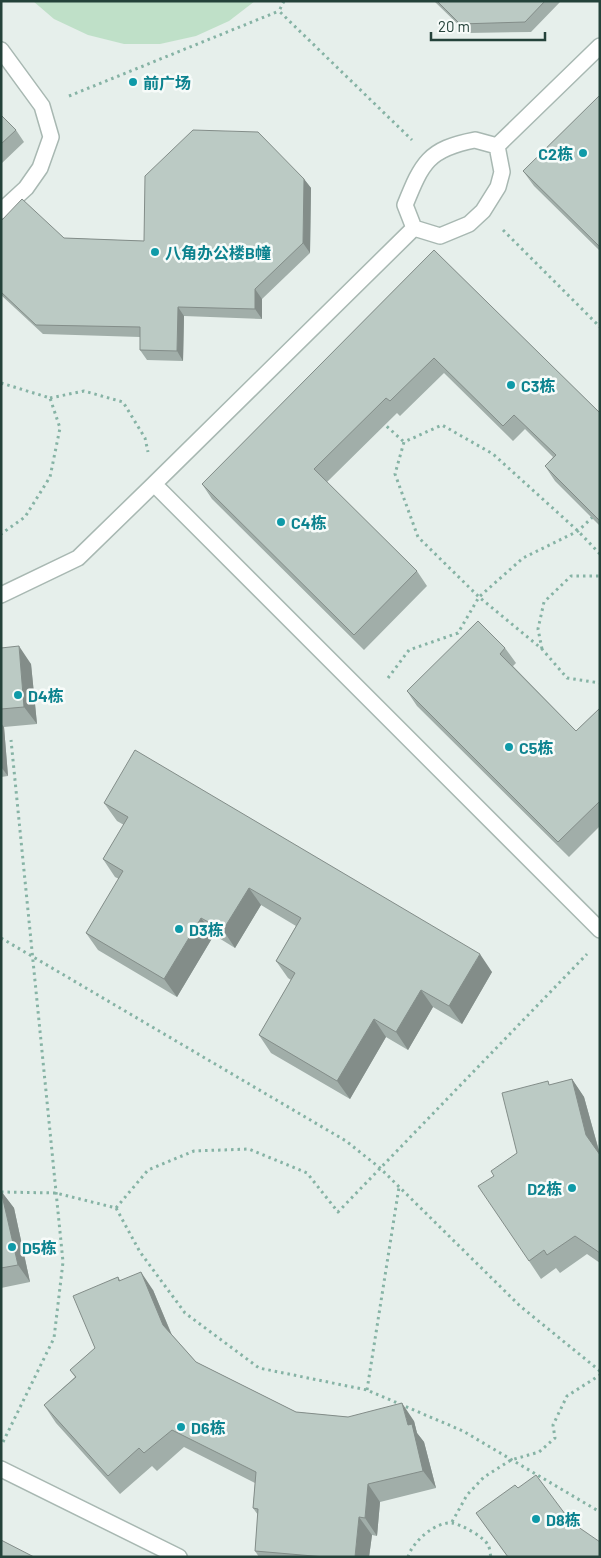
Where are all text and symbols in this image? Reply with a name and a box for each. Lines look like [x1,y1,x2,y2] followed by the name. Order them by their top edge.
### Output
[431,10,545,42] scale bar
[438,17,470,35] text: 20 m
[143,73,191,92] place label: 前广场
[127,76,139,88] marker: 前广场
[538,144,573,163] place label: C2栋
[577,147,589,159] marker: C2栋
[165,243,271,262] place label: 八角办公楼B幢
[149,246,161,258] marker: 八角办公楼B幢
[521,376,555,395] place label: C3栋
[505,379,517,391] marker: C3栋
[291,513,326,532] place label: C4栋
[275,516,287,528] marker: C4栋
[28,686,64,705] place label: D4栋
[12,689,24,701] marker: D4栋
[519,738,553,757] place label: C5栋
[503,741,515,753] marker: C5栋
[189,920,224,939] place label: D3栋
[173,923,185,935] marker: D3栋
[527,1179,562,1198] place label: D2栋
[566,1182,578,1194] marker: D2栋
[22,1238,57,1257] place label: D5栋
[6,1241,18,1253] marker: D5栋
[191,1418,225,1437] place label: D6栋
[175,1421,187,1433] marker: D6栋
[546,1510,581,1529] place label: D8栋
[530,1513,542,1525] marker: D8栋

